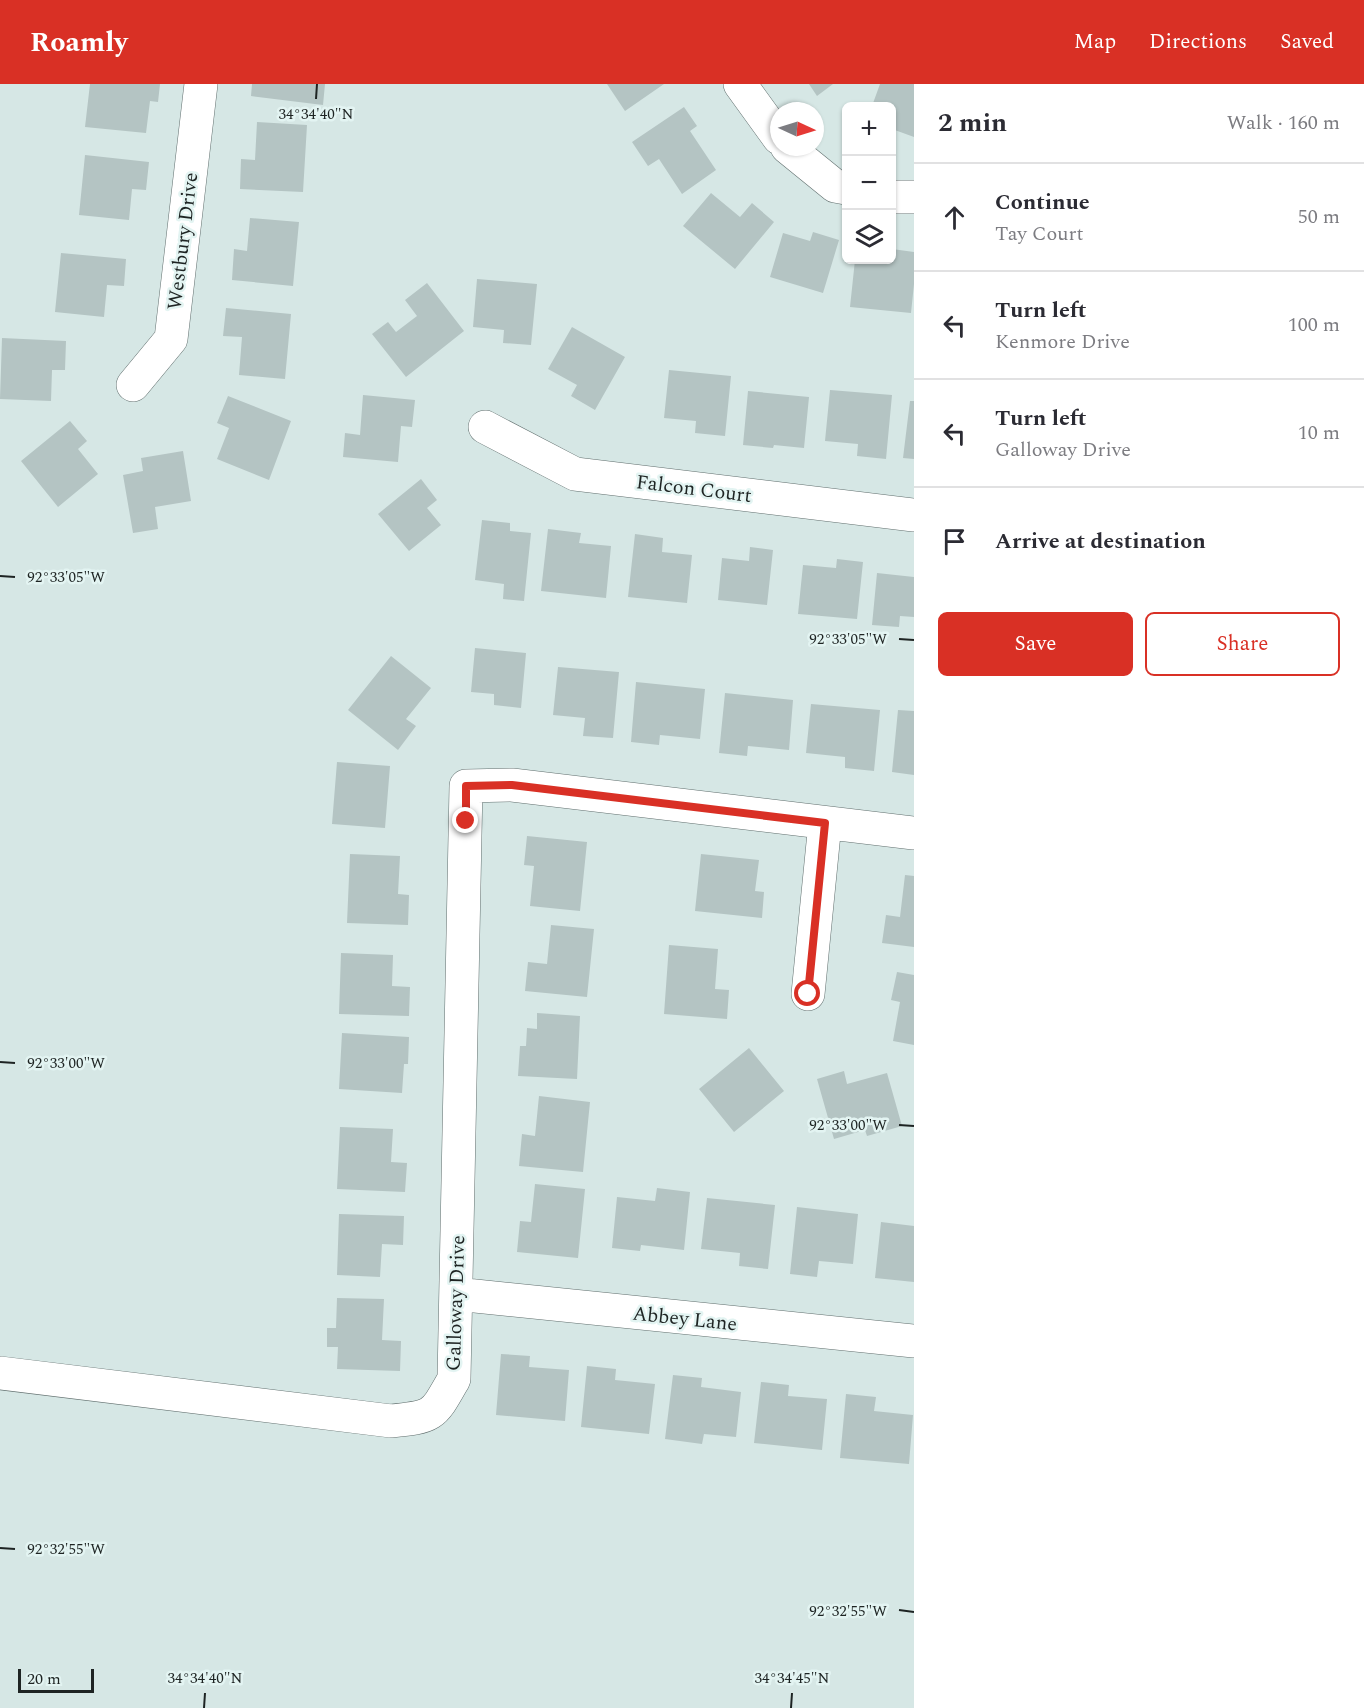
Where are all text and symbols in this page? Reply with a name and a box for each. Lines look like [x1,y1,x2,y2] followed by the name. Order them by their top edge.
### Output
[30,21,128,64] text: Roamly
[1074,26,1116,58] text: Map
[1149,26,1247,58] text: Directions
[1280,26,1334,58] text: Saved
[770,102,824,156] north arrow
[842,102,896,264] map controls
[842,102,896,156] button: +
[279,103,354,126] text: 34°34'40"N
[938,103,1007,143] text: 2 min
[1227,108,1340,138] text: Walk · 160 m
[842,156,896,210] button: −
[160,171,206,312] street label: Westbury Drive
[995,186,1090,219] text: Continue
[938,201,971,234] icon: ahead
[1298,202,1340,232] text: 50 m
[842,210,896,264] button: layers
[995,219,1084,249] text: Tay Court
[995,294,1087,327] text: Turn left
[938,309,971,342] icon: left
[1288,310,1340,340] text: 100 m
[995,327,1130,357] text: Kenmore Drive
[995,402,1087,435] text: Turn left
[938,417,971,450] icon: left
[1298,418,1340,448] text: 10 m
[995,435,1131,465] text: Galloway Drive
[634,467,753,511] street label: Falcon Court
[938,525,971,558] icon: arrive
[995,525,1206,558] text: Arrive at destination
[27,566,105,589] text: 92°33'05"W
[938,612,1133,676] button: Save
[1145,612,1340,676] button: Share
[809,628,887,651] text: 92°33'05"W
[452,807,478,833] route end
[794,980,820,1006] route start
[27,1052,105,1075] text: 92°33'00"W
[809,1114,887,1137] text: 92°33'00"W
[439,1235,473,1371] street label: Galloway Drive
[631,1299,739,1339] street label: Abbey Lane
[27,1538,105,1561] text: 92°32'55"W
[809,1600,887,1623] text: 92°32'55"W
[18,1666,94,1694] scale bar
[27,1667,61,1691] text: 20 m
[168,1667,243,1690] text: 34°34'40"N
[755,1667,830,1690] text: 34°34'45"N

